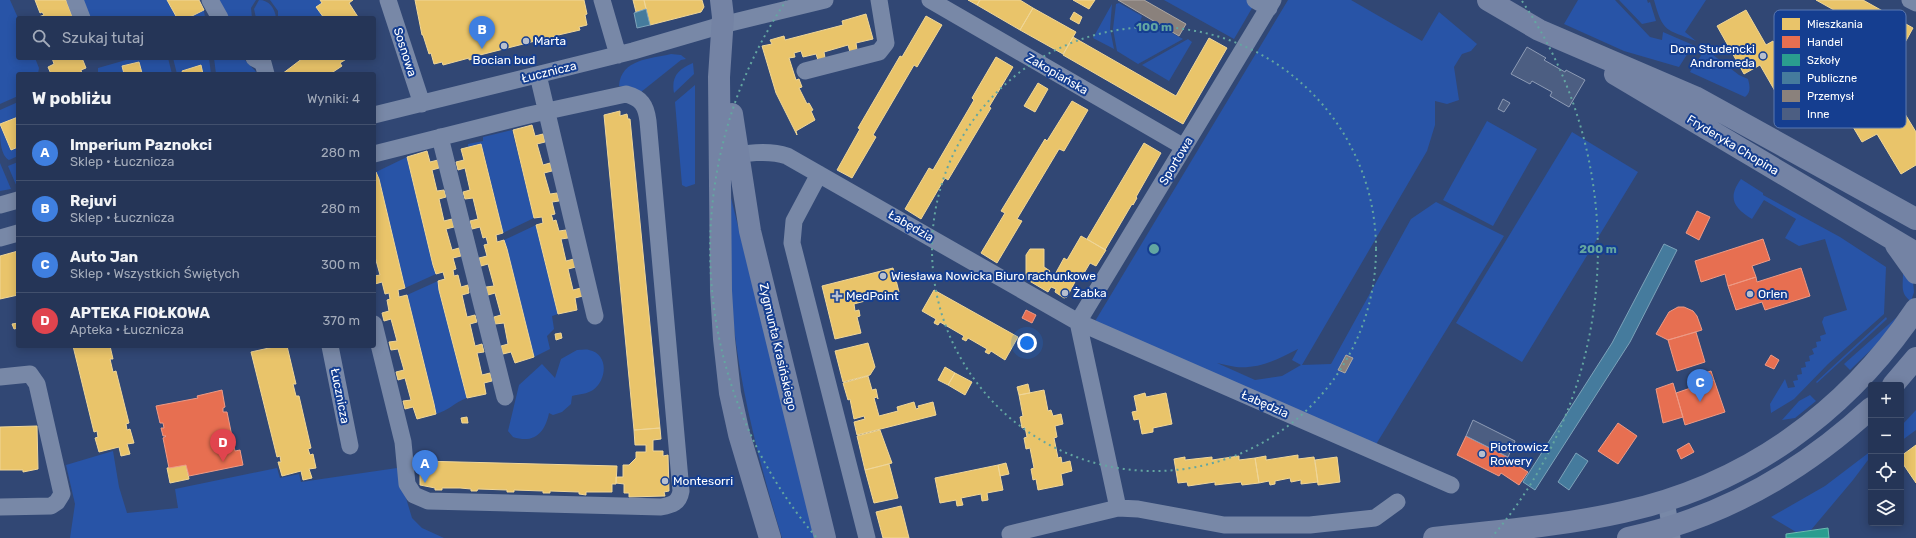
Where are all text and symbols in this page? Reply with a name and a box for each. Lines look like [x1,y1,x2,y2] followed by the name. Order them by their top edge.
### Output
[1774,10,1906,128] legend
[16,16,376,60] search box
[469,16,495,49] pin: B
[1807,18,1863,31] text: Mieszkania
[1136,20,1172,34] text: 100 m
[391,26,419,78] street label: Sosnowa
[30,27,52,49] icon: search
[62,29,144,47] text: Szukaj tutaj
[534,34,566,48] place label: Marta
[521,36,531,46] marker: Marta
[1807,36,1843,49] text: Handel
[499,41,509,51] marker: Bocian bud
[1670,42,1755,70] place label: Dom Studencki Andromeda
[1023,51,1091,97] street label: Zakopiańska
[1758,51,1768,61] marker: Dom Studencki Andromeda
[473,53,535,67] place label: Bocian bud
[1807,54,1840,67] text: Szkoły
[520,58,578,86] street label: Łucznicza
[1807,72,1857,85] text: Publiczne
[32,88,111,108] text: W pobliżu
[1807,90,1854,103] text: Przemysł
[307,91,360,106] text: Wyniki: 4
[1807,108,1830,121] text: Inne
[1685,112,1781,178] street label: Fryderyka Chopina
[1156,134,1196,188] street label: Sportowa
[70,136,212,154] text: Imperium Paznokci
[40,145,50,160] text: A
[321,145,360,160] text: 280 m
[70,154,174,169] text: Sklep · Łucznicza
[70,192,117,210] text: Rejuvi
[40,201,50,216] text: B
[321,201,360,216] text: 280 m
[886,207,936,245] street label: Łabędzia
[70,210,174,225] text: Sklep · Łucznicza
[1147,242,1161,256] centre of rings
[1579,242,1617,256] text: 200 m
[70,248,138,266] text: Auto Jan
[40,257,50,272] text: C
[321,257,360,272] text: 300 m
[70,266,240,281] text: Sklep · Wszystkich Świętych
[891,269,1096,283] place label: Wiesława Nowicka Biuro rachunkowe
[878,271,888,281] marker: Wiesława Nowicka Biuro rachunkowe
[757,282,800,412] street label: Zygmunta Krasińskiego
[1073,286,1107,300] place label: Żabka
[1758,287,1788,301] place label: Orlen
[1060,288,1070,298] marker: Żabka
[846,289,899,303] place label: MedPoint
[1745,289,1755,299] marker: Orlen
[831,290,843,302] marker: MedPoint
[70,304,210,322] text: APTEKA FIOŁKOWA
[40,313,50,328] text: D
[323,313,360,328] text: 370 m
[70,322,184,337] text: Apteka · Łucznicza
[1017,333,1037,353] your location
[328,367,352,425] street label: Łucznicza
[1687,369,1713,402] pin: C
[1868,382,1904,526] map controls
[1868,382,1904,418] button: +
[1239,387,1291,421] street label: Łabędzia
[1868,418,1904,454] button: −
[210,429,236,462] pin: D
[1490,440,1549,468] place label: Piotrowicz Rowery
[1477,449,1487,459] marker: Piotrowicz Rowery
[412,450,438,483] pin: A
[1868,454,1904,490] button: locate
[673,474,733,488] place label: Montesorri
[660,476,670,486] marker: Montesorri
[1868,490,1904,526] button: layers

